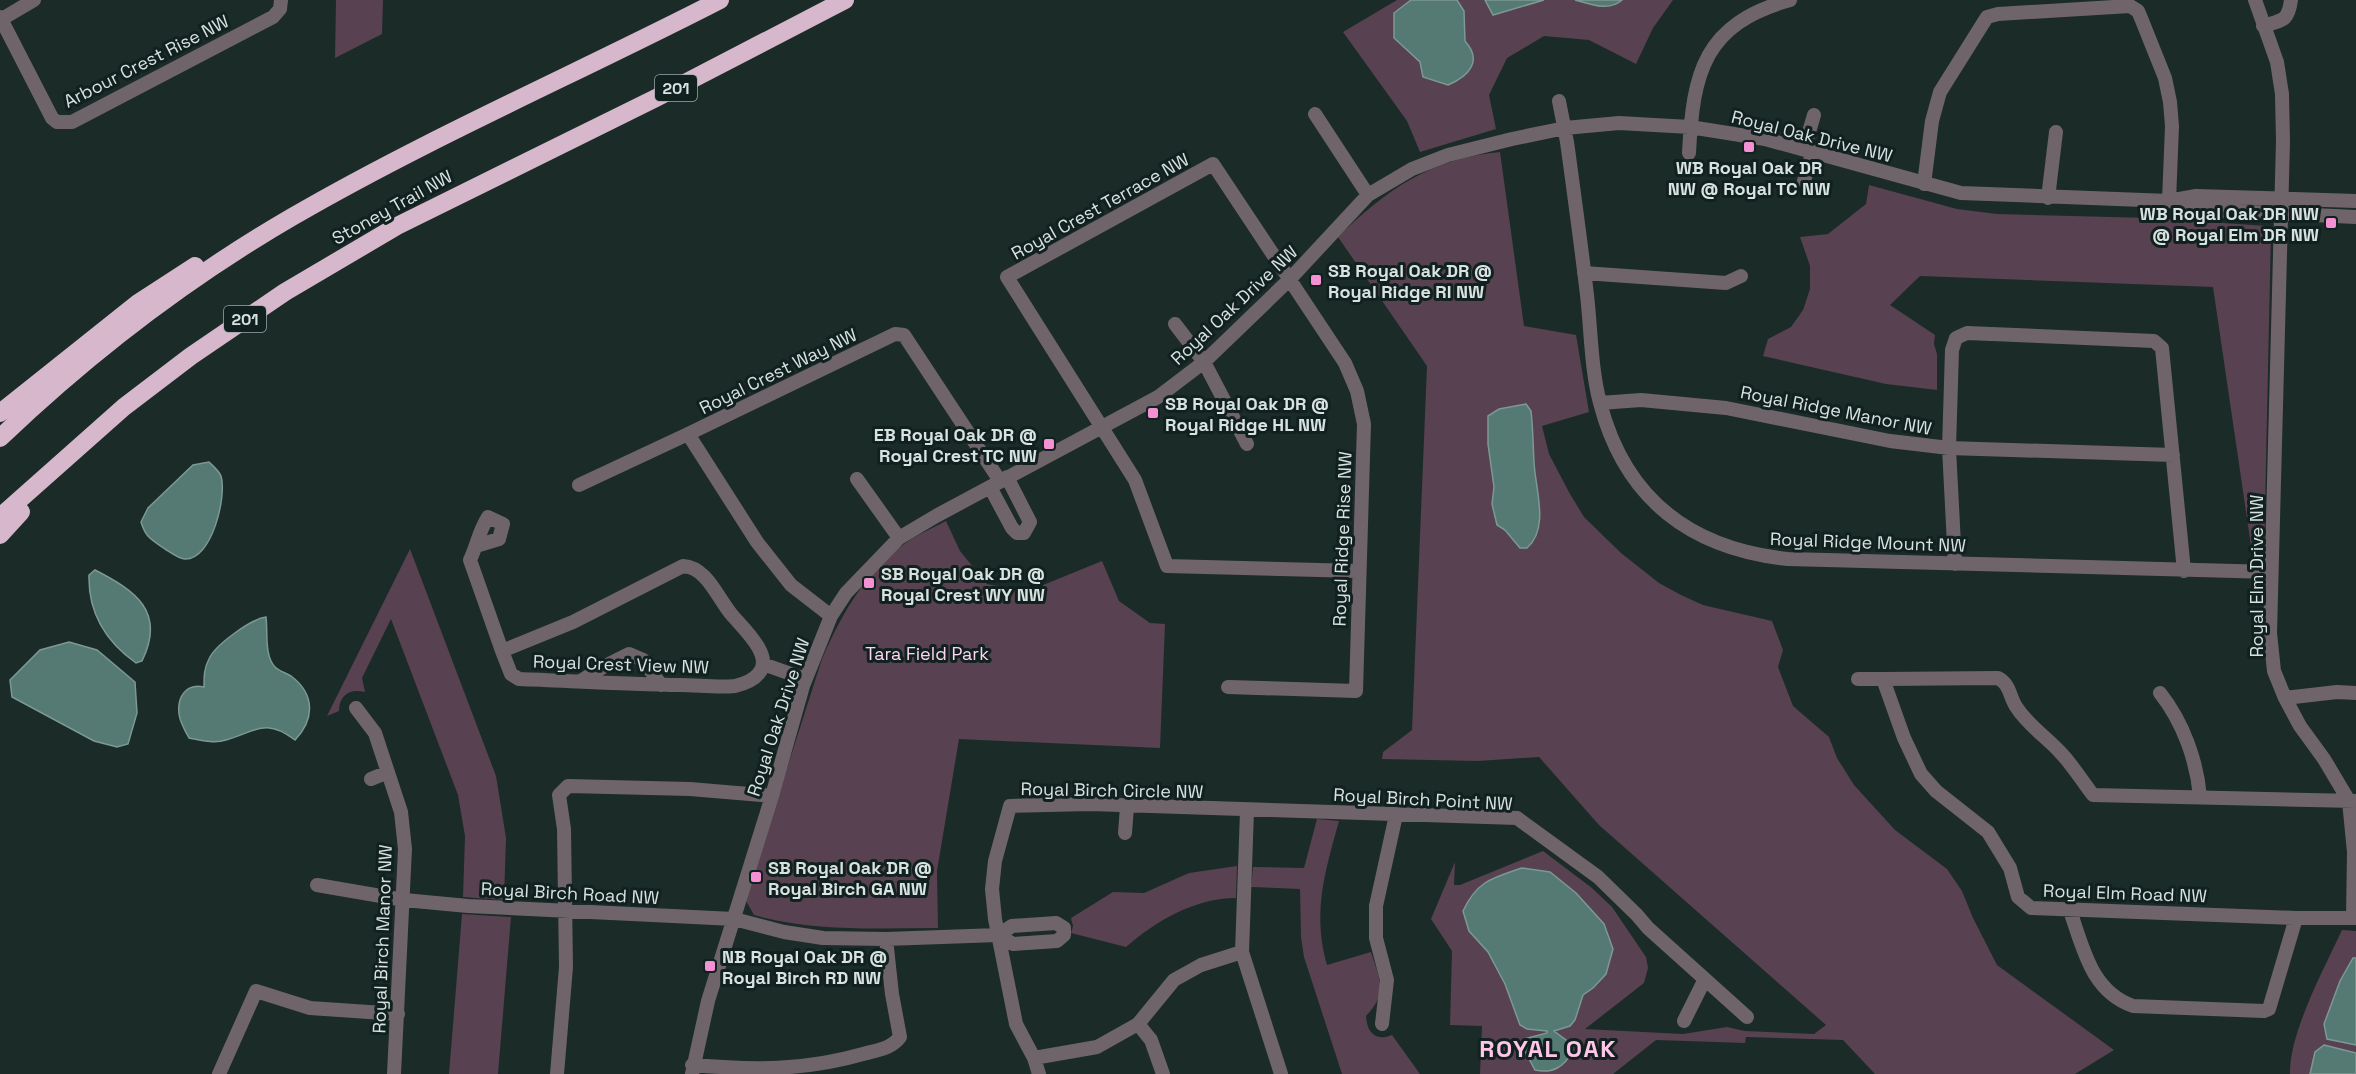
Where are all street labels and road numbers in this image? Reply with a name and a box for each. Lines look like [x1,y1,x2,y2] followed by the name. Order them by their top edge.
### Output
[60,9,233,113] street label: Arbour Crest Rise NW
[655,75,697,101] road number: 201
[1729,105,1895,167] street label: Royal Oak Drive NW
[1007,147,1193,265] street label: Royal Crest Terrace NW
[328,164,456,250] street label: Stoney Trail NW
[1166,240,1302,370] street label: Royal Oak Drive NW
[224,306,266,332] road number: 201
[695,323,861,419] street label: Royal Crest Way NW
[1738,380,1934,440] street label: Royal Ridge Manor NW
[1327,451,1357,627] street label: Royal Ridge Rise NW
[2245,494,2268,657] street label: Royal Elm Drive NW
[1770,527,1967,557] street label: Royal Ridge Mount NW
[742,635,815,799] street label: Royal Oak Drive NW
[533,649,710,679] street label: Royal Crest View NW
[1020,777,1204,803] street label: Royal Birch Circle NW
[1333,783,1513,815] street label: Royal Birch Point NW
[367,844,397,1034] street label: Royal Birch Manor NW
[480,877,660,909] street label: Royal Birch Road NW
[2043,879,2208,907] street label: Royal Elm Road NW

